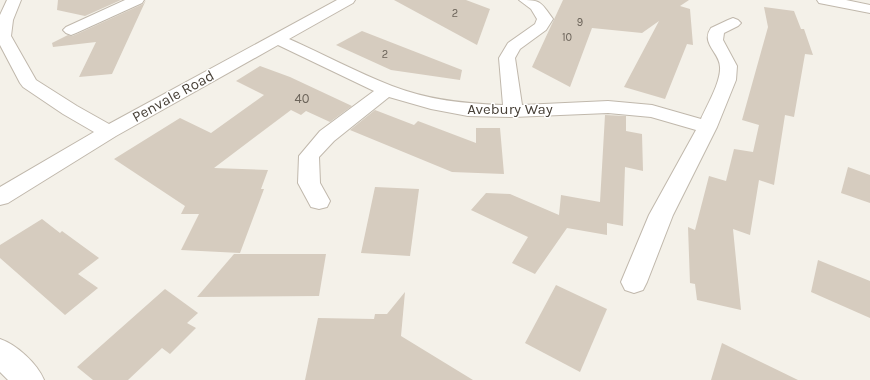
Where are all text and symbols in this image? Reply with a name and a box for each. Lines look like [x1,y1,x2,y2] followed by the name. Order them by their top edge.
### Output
[452,7,458,20] house number: 2
[577,16,583,29] house number: 9
[562,31,572,44] house number: 10
[382,48,388,61] house number: 2
[129,66,217,126] street label: Penvale Road
[295,91,310,106] house number: 40
[467,100,553,118] street label: Avebury Way

